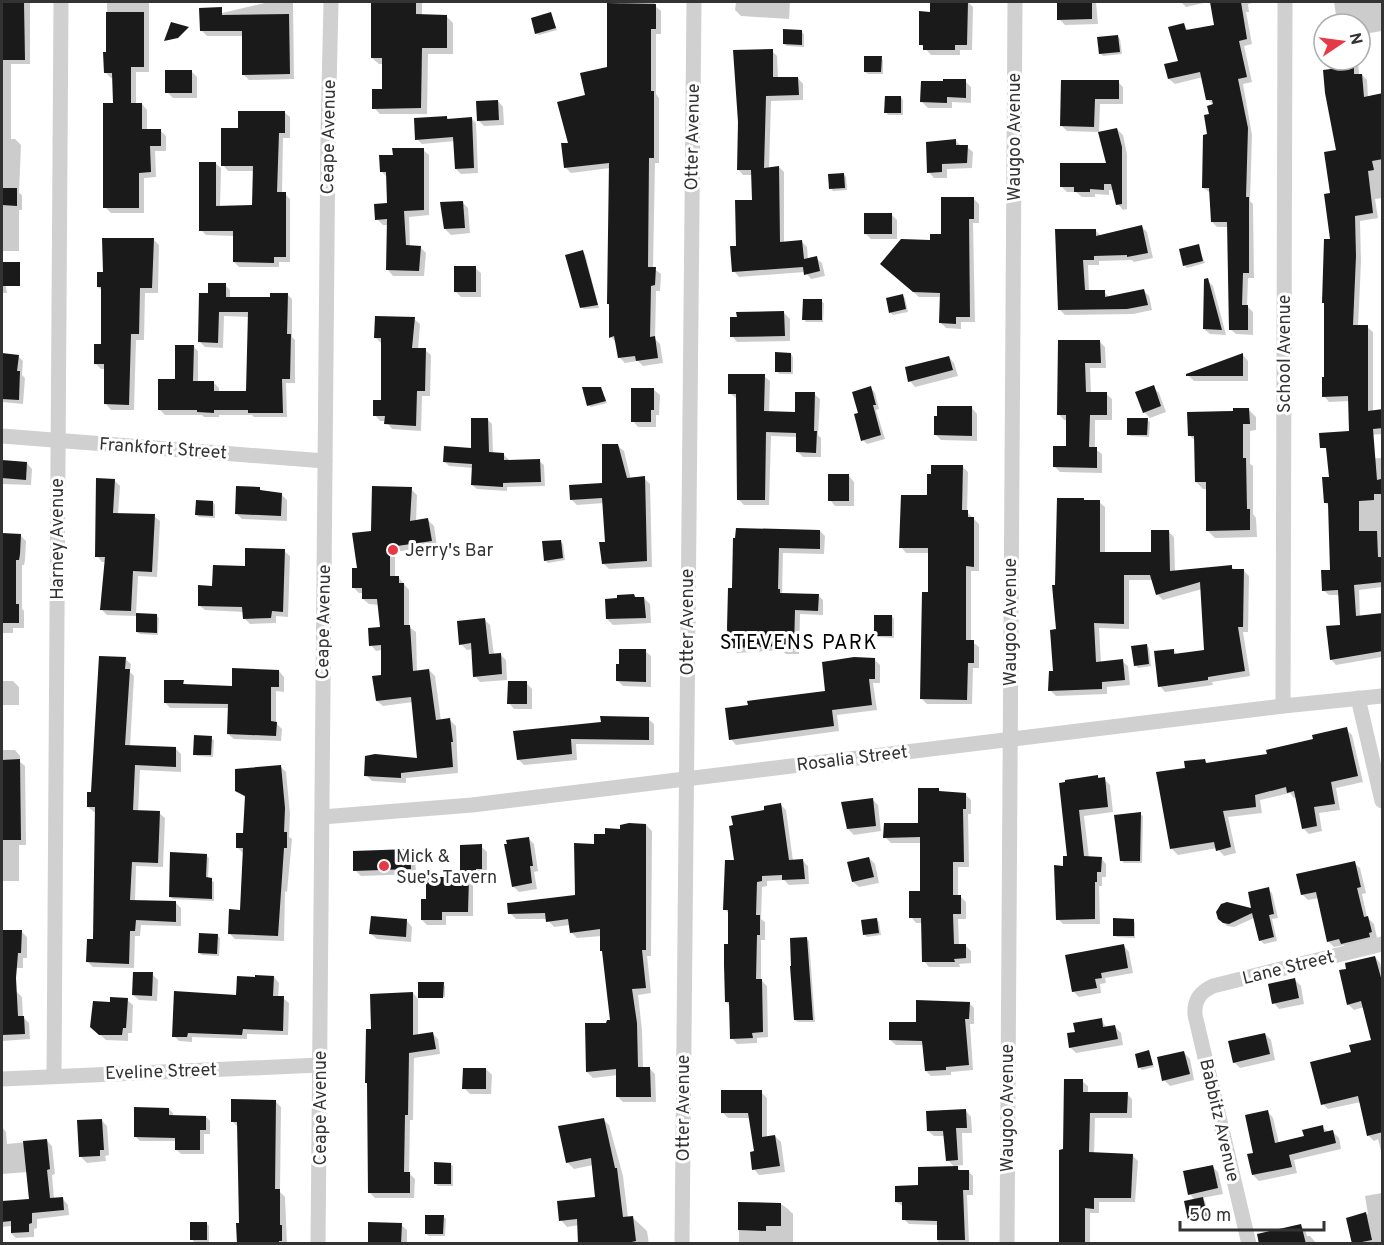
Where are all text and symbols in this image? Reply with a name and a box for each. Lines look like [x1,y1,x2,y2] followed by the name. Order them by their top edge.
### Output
[1312,12,1372,72] north arrow
[1344,31,1366,47] text: N
[1004,73,1027,201] street label: Waugoo Avenue
[317,79,342,195] street label: Ceape Avenue
[681,83,706,191] street label: Otter Avenue
[1274,295,1297,413] street label: School Avenue
[98,434,228,465] street label: Frankfort Street
[47,478,70,600] street label: Harney Avenue
[405,540,494,563] place label: Jerry's Bar
[386,543,400,557] marker: Jerry's Bar
[1000,558,1023,686] street label: Waugoo Avenue
[312,564,337,680] street label: Ceape Avenue
[677,569,700,675] street label: Otter Avenue
[720,631,878,657] district label: STEVENS PARK
[795,741,909,778] street label: Rosalia Street
[396,846,497,890] place label: Mick & Sue's Tavern
[377,859,391,873] marker: Mick & Sue's Tavern
[1240,946,1337,991] street label: Lane Street
[997,1044,1020,1172] street label: Waugoo Avenue
[310,1051,333,1165] street label: Ceape Avenue
[673,1055,696,1161] street label: Otter Avenue
[1193,1057,1244,1184] street label: Babbitz Avenue
[105,1059,217,1086] street label: Eveline Street
[1180,1194,1324,1232] scale bar
[1189,1205,1231,1228] text: 50 m

